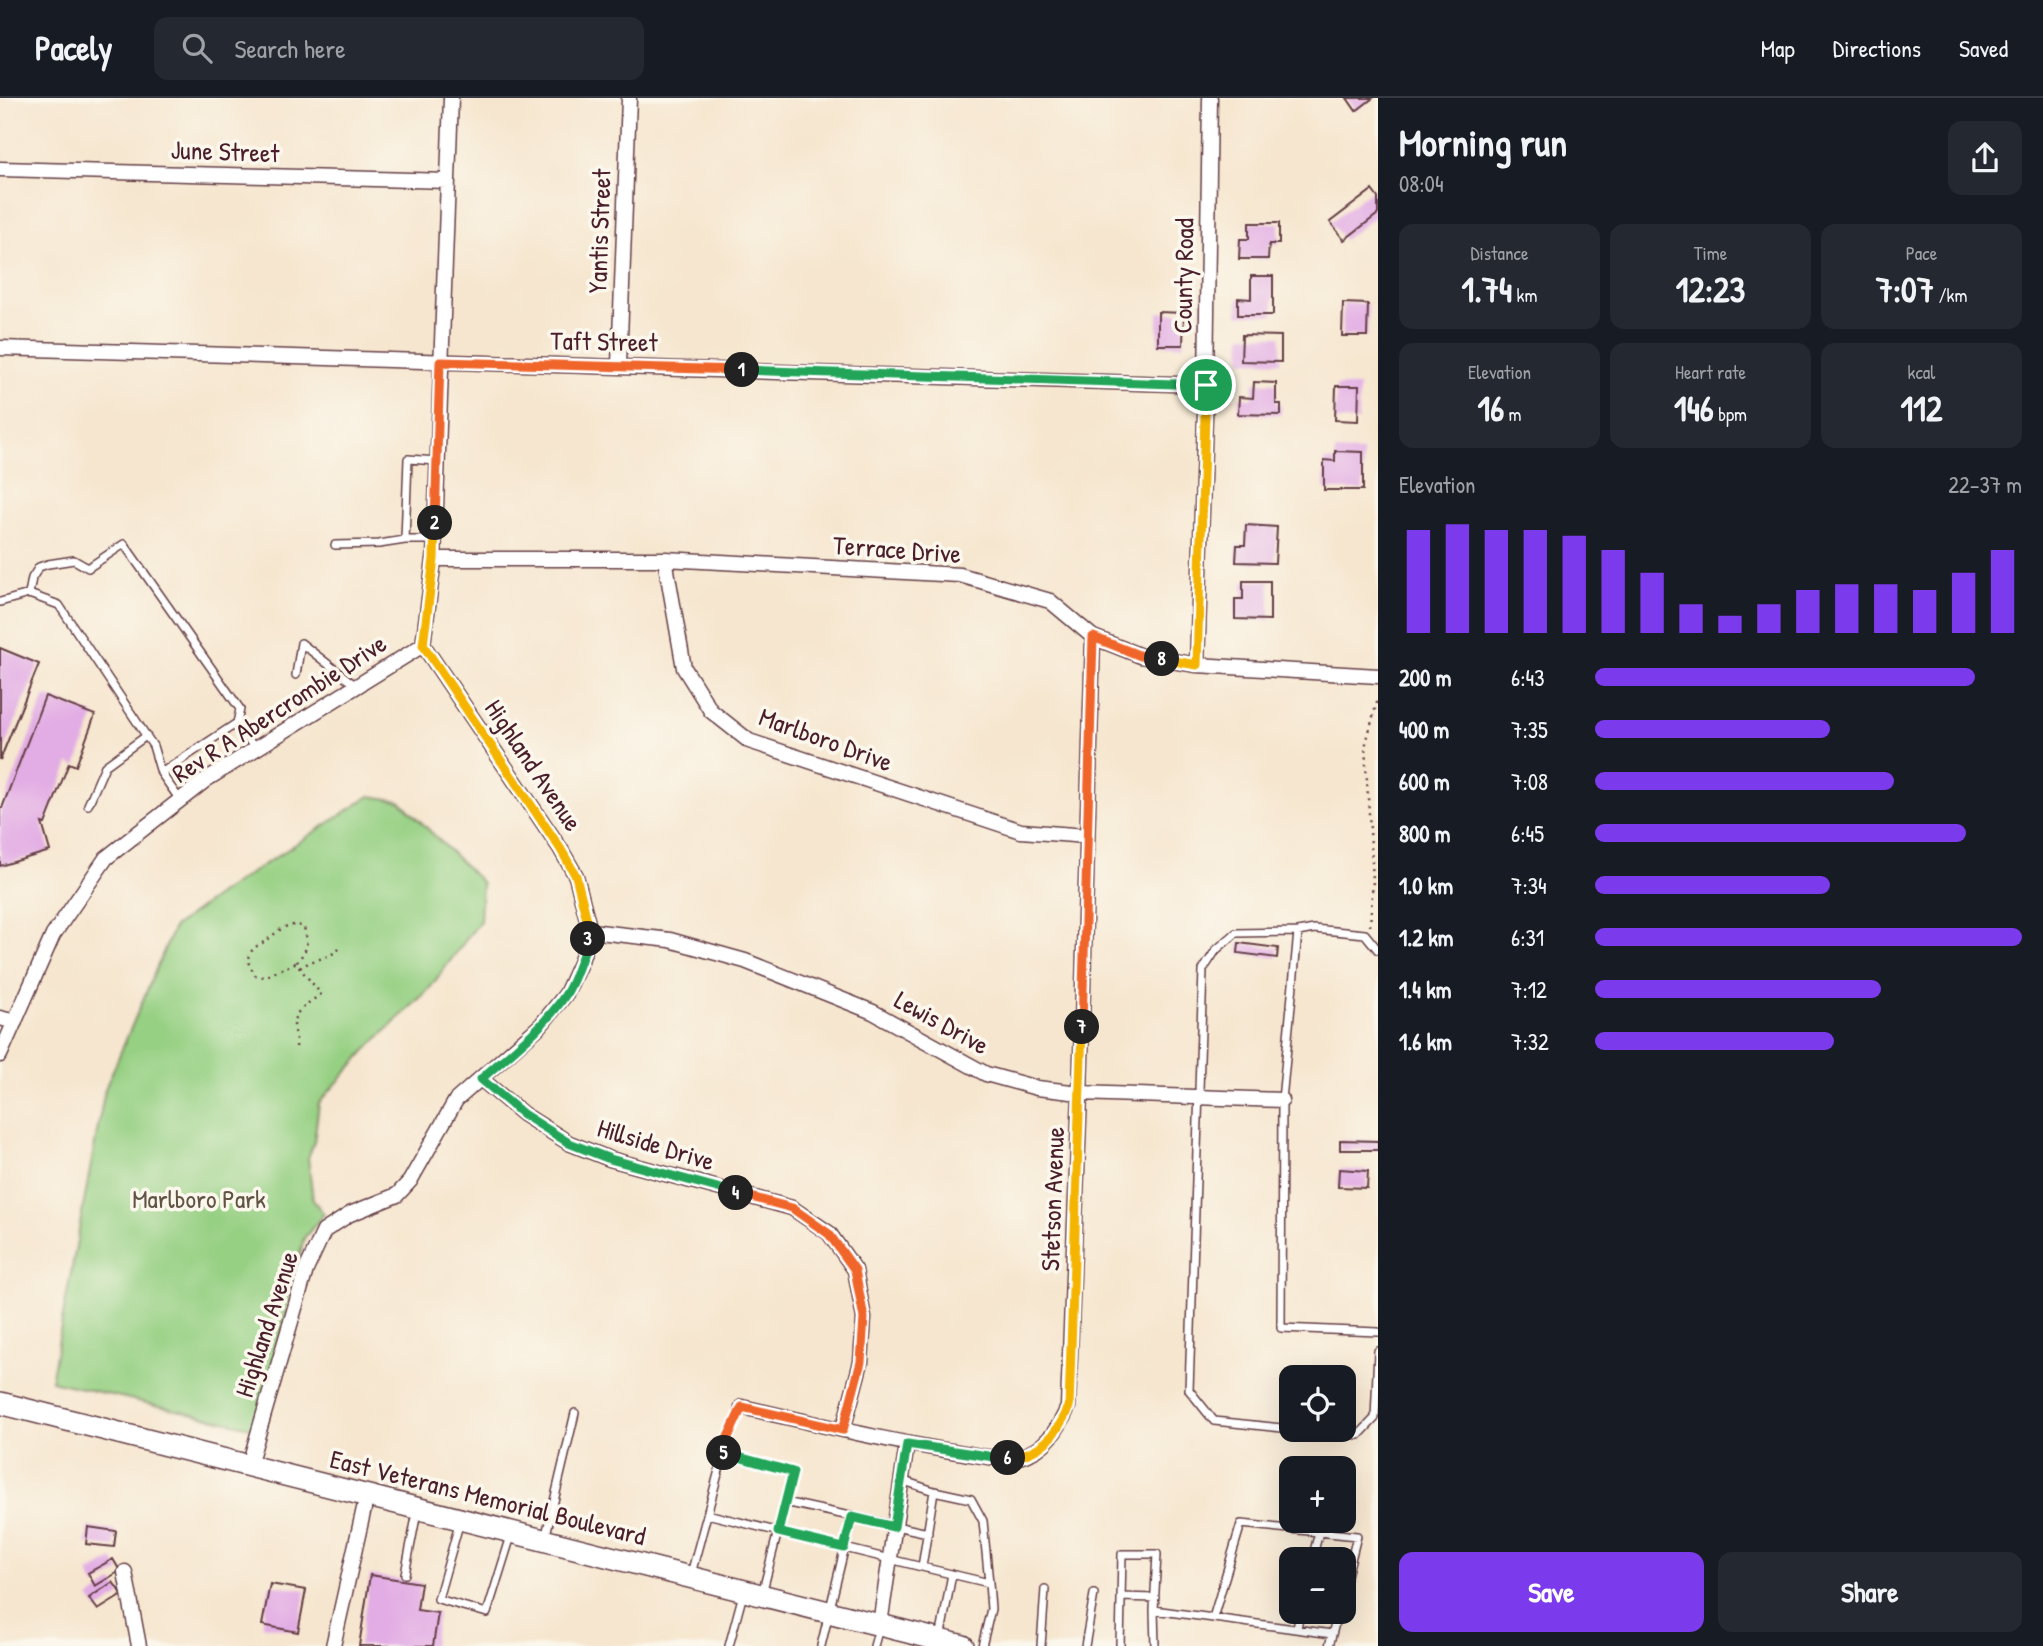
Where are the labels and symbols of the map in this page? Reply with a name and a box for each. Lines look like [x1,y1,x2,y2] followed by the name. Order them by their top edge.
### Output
[170,132,281,170] street label: June Street
[579,167,619,294] street label: Yantis Street
[1164,218,1202,334] street label: County Road
[550,323,659,359] street label: Taft Street
[724,352,760,388] pin: 1
[1176,355,1236,415] pin
[418,506,452,540] pin: 2
[832,527,962,571] street label: Terrace Drive
[165,626,393,790] street label: Rev R A Abercrombie Drive
[1144,642,1180,676] pin: 8
[477,692,591,838] street label: Highland Avenue
[755,699,897,779] street label: Marlboro Drive
[570,922,606,956] pin: 3
[889,982,995,1062] street label: Lewis Drive
[1064,1010,1100,1044] pin: 7
[593,1110,719,1178] street label: Hillside Drive
[1032,1126,1072,1272] street label: Stetson Avenue
[718,1176,754,1210] pin: 4
[132,1181,266,1216] park label: Marlboro Park
[226,1247,306,1401] street label: Highland Avenue
[706,1436,742,1470] pin: 5
[990,1440,1026,1476] pin: 6
[327,1441,649,1553] street label: East Veterans Memorial Boulevard

